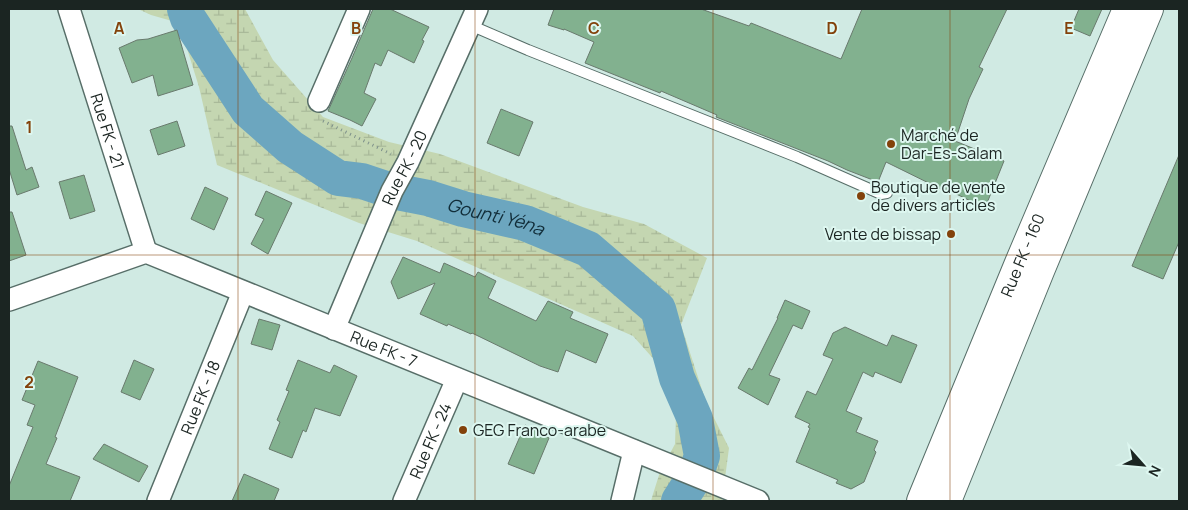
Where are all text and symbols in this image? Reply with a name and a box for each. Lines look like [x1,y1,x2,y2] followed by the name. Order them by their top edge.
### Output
[114,17,125,39] text: A
[351,17,361,39] text: B
[588,17,600,39] text: C
[826,17,838,39] text: D
[1064,17,1074,39] text: E
[85,91,130,171] street label: Rue FK - 21
[25,116,33,138] text: 1
[901,124,1002,164] place label: Marché de Dar-Es-Salam
[376,127,432,209] street label: Rue FK - 20
[885,138,897,150] marker: Marché de Dar-Es-Salam
[871,176,1005,216] place label: Boutique de vente de divers articles
[855,190,867,202] marker: Boutique de vente de divers articles
[444,192,549,241] water label: Gounti Yéna
[995,210,1050,300] street label: Rue FK - 160
[825,223,941,245] place label: Vente de bissap
[945,228,957,240] marker: Vente de bissap
[347,325,421,372] street label: Rue FK - 7
[175,357,225,438] street label: Rue FK - 18
[24,371,34,393] text: 2
[404,399,456,482] street label: Rue FK - 24
[473,419,606,441] place label: GEG Franco-arabe
[457,424,469,436] marker: GEG Franco-arabe
[1118,440,1168,490] north arrow
[1144,462,1166,480] text: N

